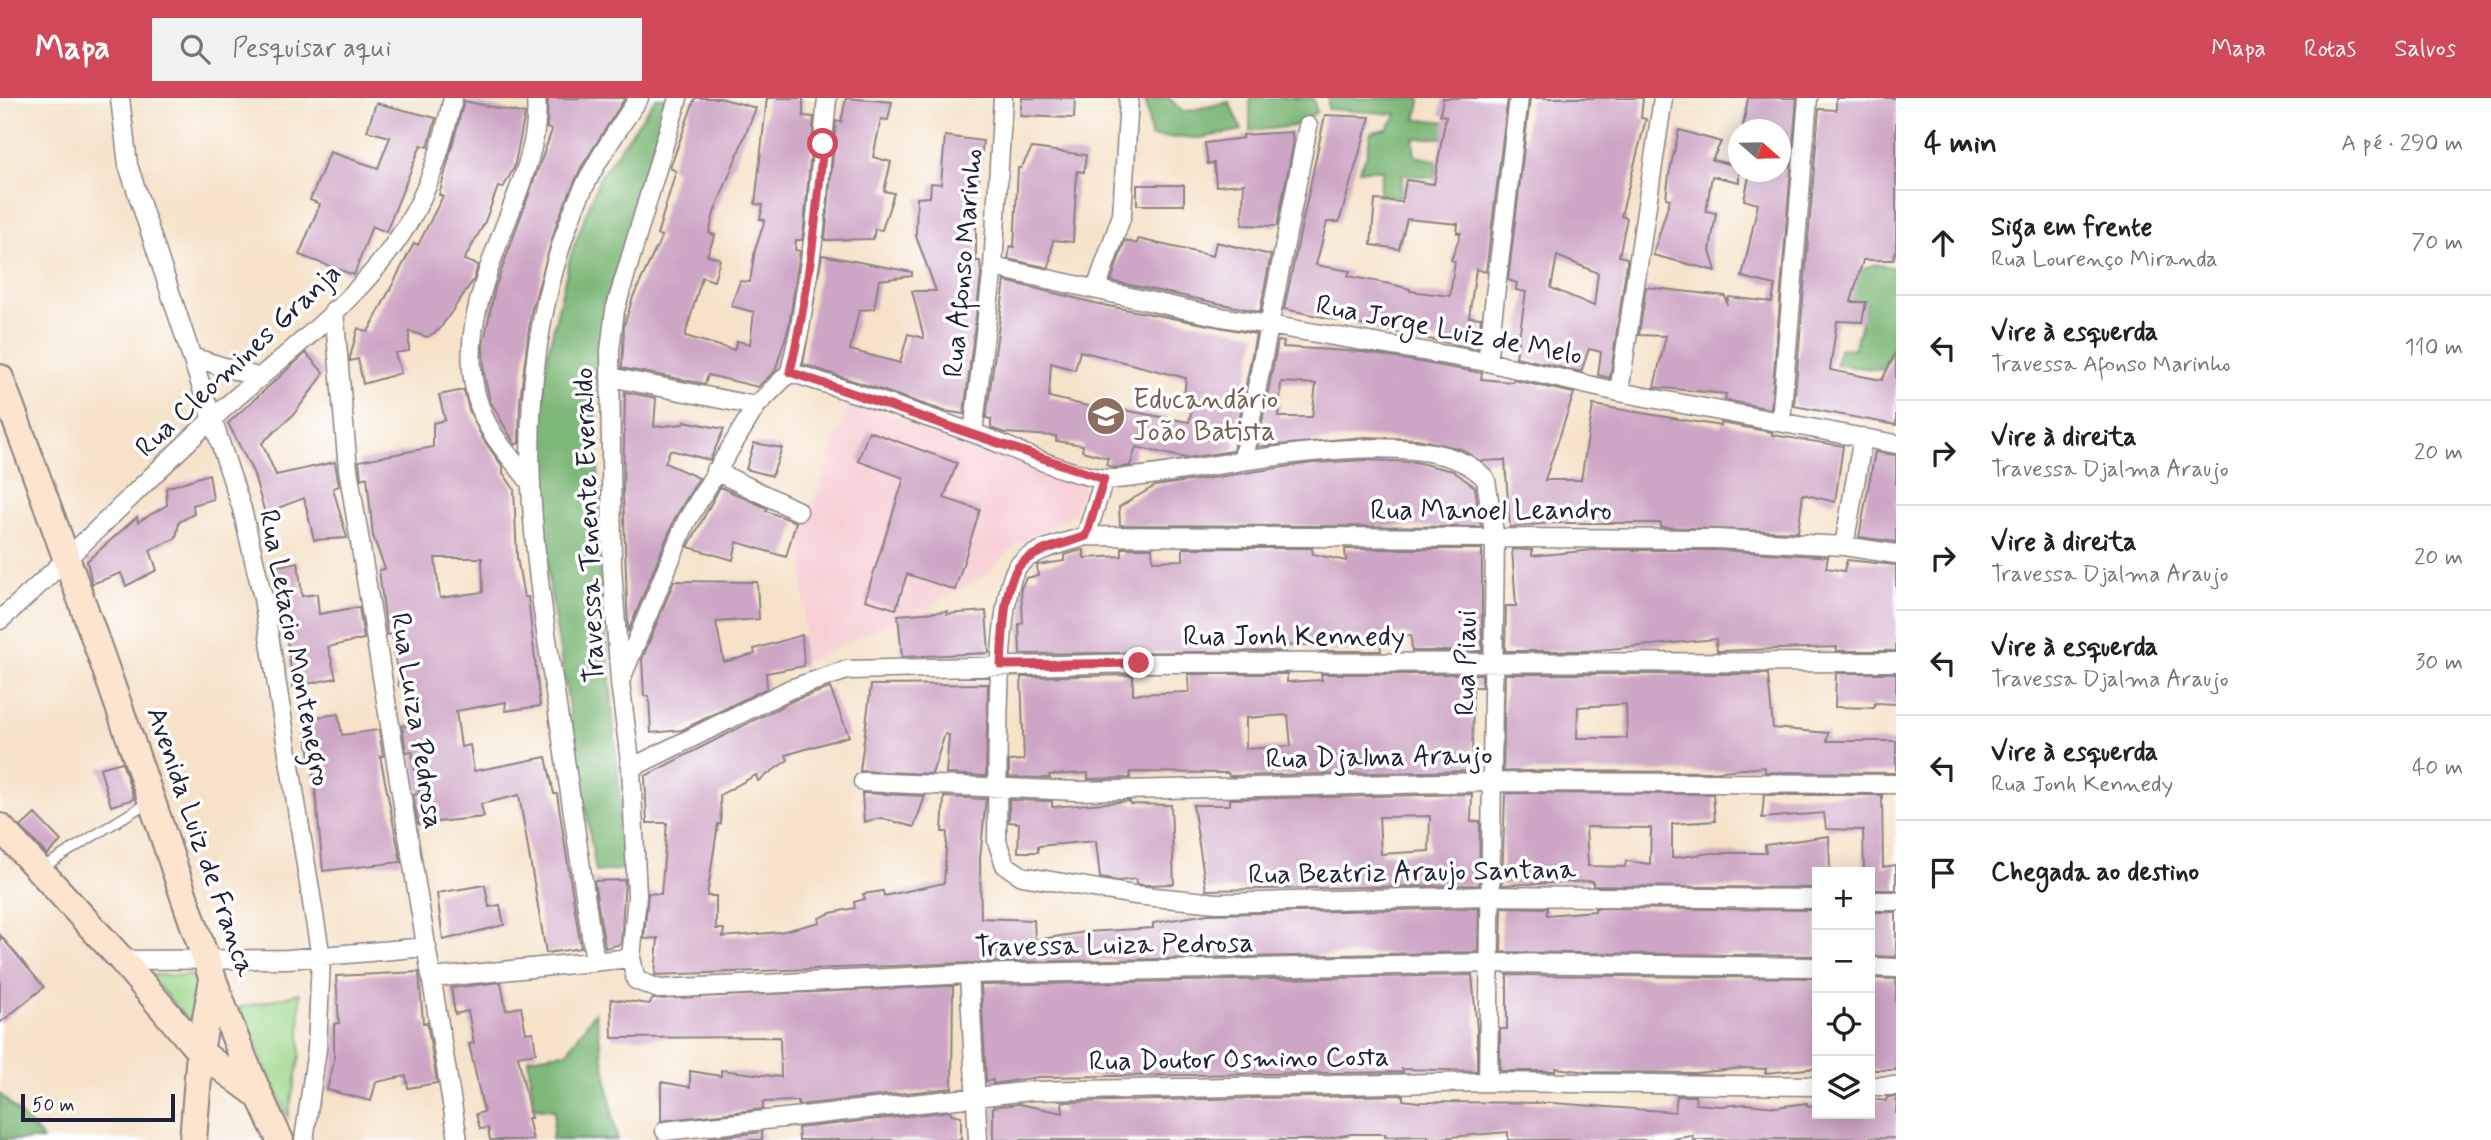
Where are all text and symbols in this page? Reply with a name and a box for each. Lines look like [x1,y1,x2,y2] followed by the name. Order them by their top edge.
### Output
[152,18,642,81] search box
[35,27,110,71] text: Mapa
[176,30,214,68] icon: search
[232,32,391,66] text: Pesquisar aqui
[2211,34,2266,65] text: Mapa
[2304,34,2356,65] text: Rotas
[2394,34,2456,65] text: Salvos
[1728,119,1791,182] north arrow
[1924,124,1997,163] text: 4 min
[807,128,838,159] route start
[2341,129,2463,159] text: A pé · 290 m
[936,147,994,379] street label: Rua Afonso Marinho
[1991,211,2152,245] text: Siga em frente
[1924,224,1962,262] icon: ahead
[2411,228,2463,258] text: 70 m
[1991,245,2218,275] text: Rua Lourenço Miranda
[128,256,350,466] street label: Rua Cleomines Granja
[1312,287,1585,377] street label: Rua Jorge Luiz de Melo
[1991,316,2158,350] text: Vire à esquerda
[1924,329,1962,367] icon: left
[2404,333,2463,363] text: 110 m
[1991,350,2231,380] text: Travessa Afonso Marinho
[566,367,614,683] street label: Travessa Tenente Everaldo
[1133,382,1278,451] place label: Educandário João Batista
[1085,395,1127,437] school or university icon: Educandário João Batista
[1991,421,2137,455] text: Vire à direita
[1924,434,1962,472] icon: right
[2414,438,2463,468] text: 20 m
[1991,455,2229,485] text: Travessa Djalma Araujo
[1370,493,1612,530] street label: Rua Manoel Leandro
[246,507,339,790] street label: Rua Letacio Montenegro
[1991,526,2137,560] text: Vire à direita
[1924,539,1962,577] icon: right
[2414,543,2463,573] text: 20 m
[1991,560,2229,590] text: Travessa Djalma Araujo
[381,610,451,832] street label: Rua Luiza Pedrosa
[1448,610,1486,716] street label: Rua Piaui
[1183,619,1405,656] street label: Rua Jonh Kennedy
[1991,631,2158,665] text: Vire à esquerda
[1924,644,1962,682] icon: left
[1123,647,1154,678] route end
[2415,648,2463,678] text: 30 m
[1991,665,2229,695] text: Travessa Djalma Araujo
[137,702,264,982] street label: Avenida Luiz de Franca
[1991,736,2158,770] text: Vire à esquerda
[1265,738,1493,778] street label: Rua Djalma Araujo
[1924,749,1962,787] icon: left
[2412,753,2463,783] text: 40 m
[1991,770,2173,800] text: Rua Jonh Kennedy
[1248,852,1576,894] street label: Rua Beatriz Araujo Santana
[1924,854,1962,892] icon: arrive
[1991,856,2199,890] text: Chegada ao destino
[1812,867,1875,1119] map controls
[1812,867,1875,930] button: +
[974,925,1254,967] street label: Travessa Luiza Pedrosa
[1812,930,1875,993] button: −
[1812,993,1875,1056] button: locate
[1089,1039,1389,1081] street label: Rua Doutor Osmino Costa
[1812,1056,1875,1119] button: layers
[21,1091,175,1123] scale bar
[32,1093,75,1118] text: 50 m

